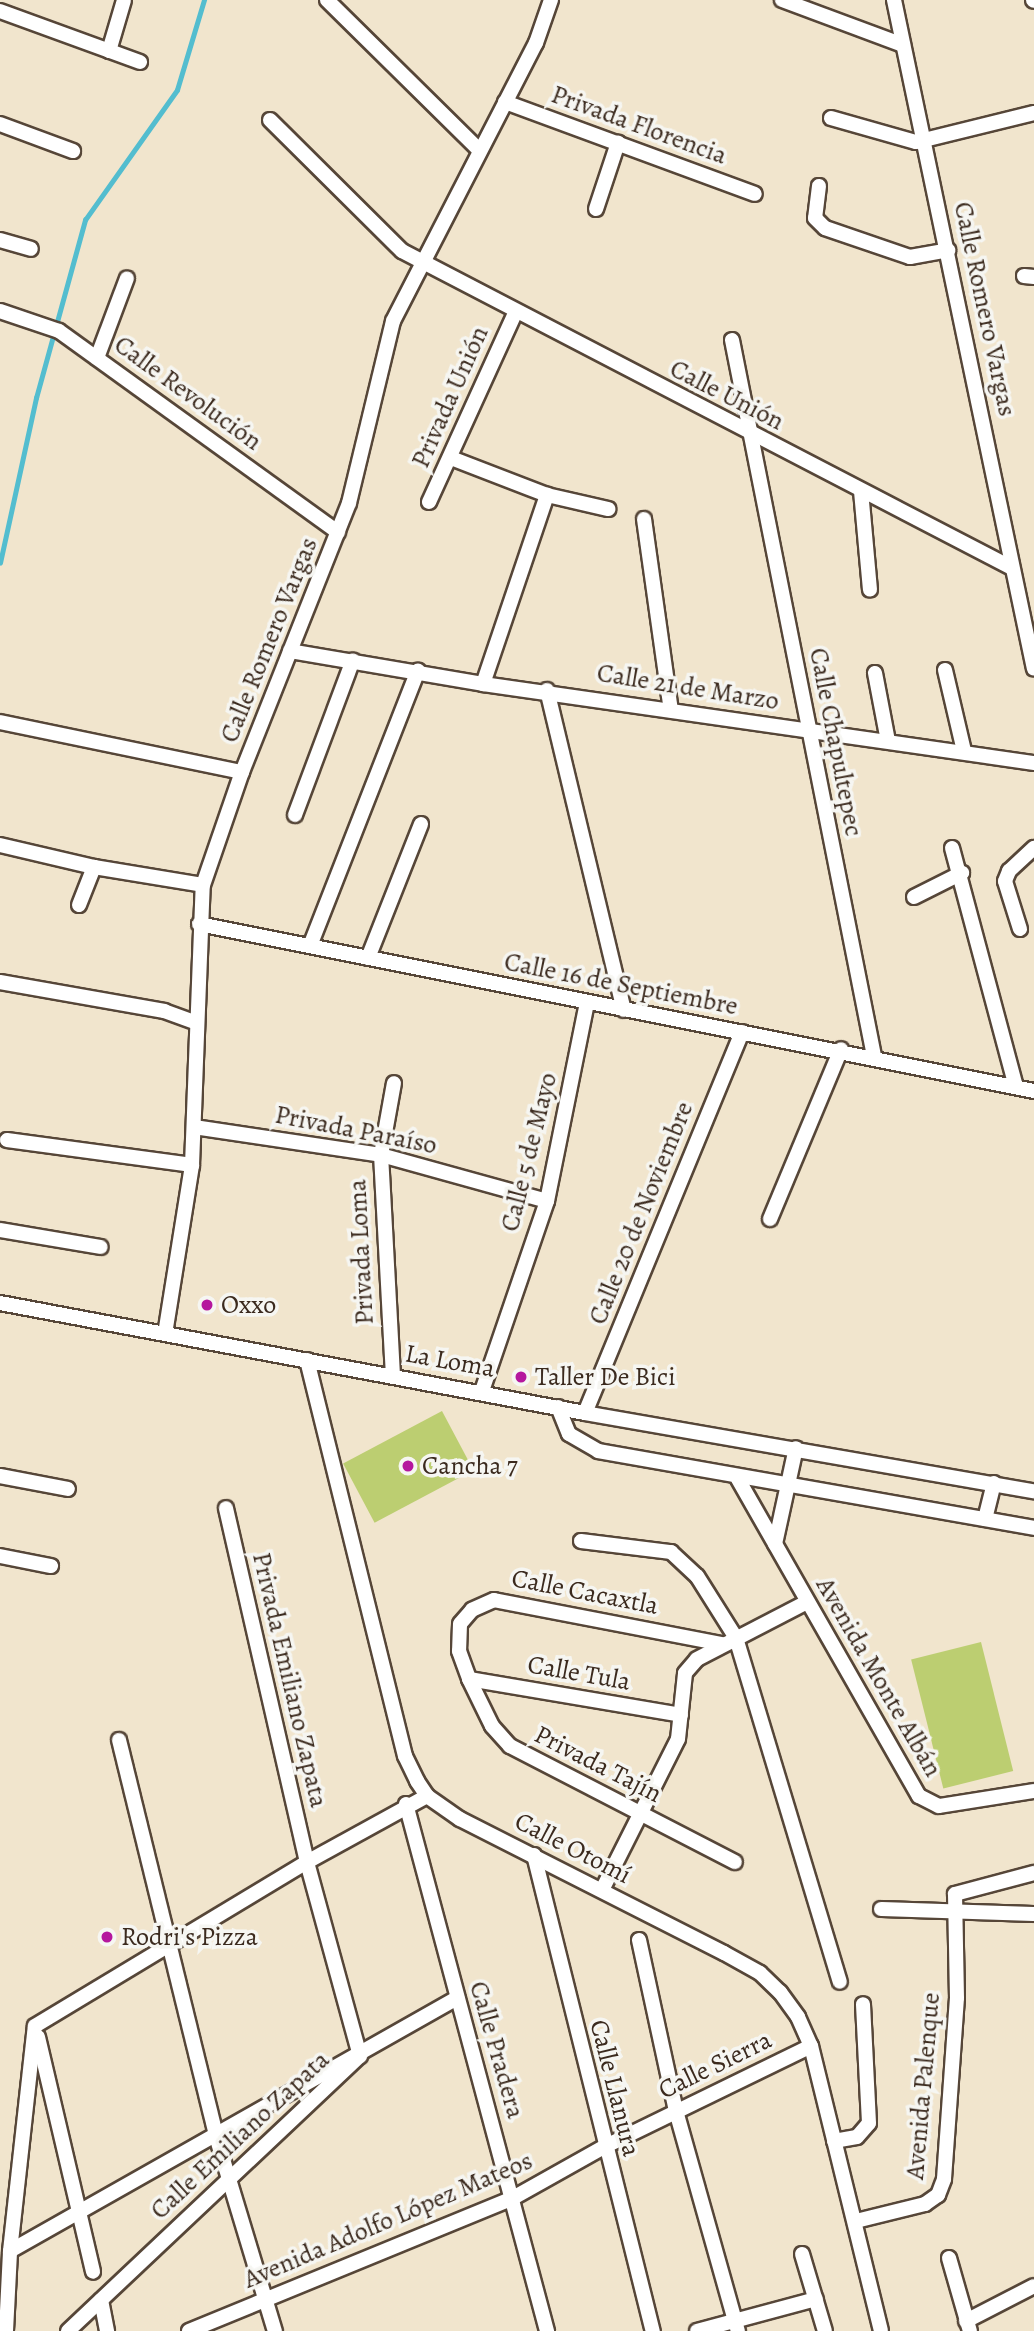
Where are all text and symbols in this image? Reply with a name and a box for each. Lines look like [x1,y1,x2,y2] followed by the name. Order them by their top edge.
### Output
[547,79,731,171] street label: Privada Florencia
[947,199,1023,419] street label: Calle Romero Vargas
[405,321,495,473] street label: Privada Unión
[108,329,268,457] street label: Calle Revolución
[665,353,789,437] street label: Calle Unión
[214,533,324,747] street label: Calle Romero Vargas
[802,645,870,839] street label: Calle Chapultepec
[595,657,781,717] street label: Calle 21 de Marzo
[502,946,740,1022] street label: Calle 16 de Septiembre
[494,1069,564,1235] street label: Calle 5 de Mayo
[582,1097,700,1329] street label: Calle 20 de Noviembre
[272,1099,440,1161] street label: Privada Paraíso
[342,1178,380,1326] street label: Privada Loma
[221,1289,276,1321] place label: Oxxo
[199,1297,215,1313] marker: Oxxo
[403,1338,497,1384] street label: La Loma
[535,1361,675,1393] place label: Taller De Bici
[513,1369,529,1385] marker: Taller De Bici
[422,1450,518,1482] place label: Cancha 7
[400,1458,416,1474] marker: Cancha 7
[245,1549,335,1811] street label: Privada Emiliano Zapata
[509,1563,661,1621] street label: Calle Cacaxtla
[809,1572,949,1782] street label: Avenida Monte Albán
[525,1649,633,1697] street label: Calle Tula
[529,1719,667,1809] street label: Privada Tajín
[510,1805,636,1891] street label: Calle Otomí
[121,1921,258,1953] place label: Rodri's Pizza
[99,1929,115,1945] marker: Rodri's Pizza
[463,1978,531,2122] street label: Calle Pradera
[899,1991,947,2181] street label: Avenida Palenque
[583,2016,647,2160] street label: Calle Llanura
[653,2024,777,2106] street label: Calle Sierra
[144,2044,336,2226] street label: Calle Emiliano Zapata
[239,2145,537,2295] street label: Avenida Adolfo López Mateos

